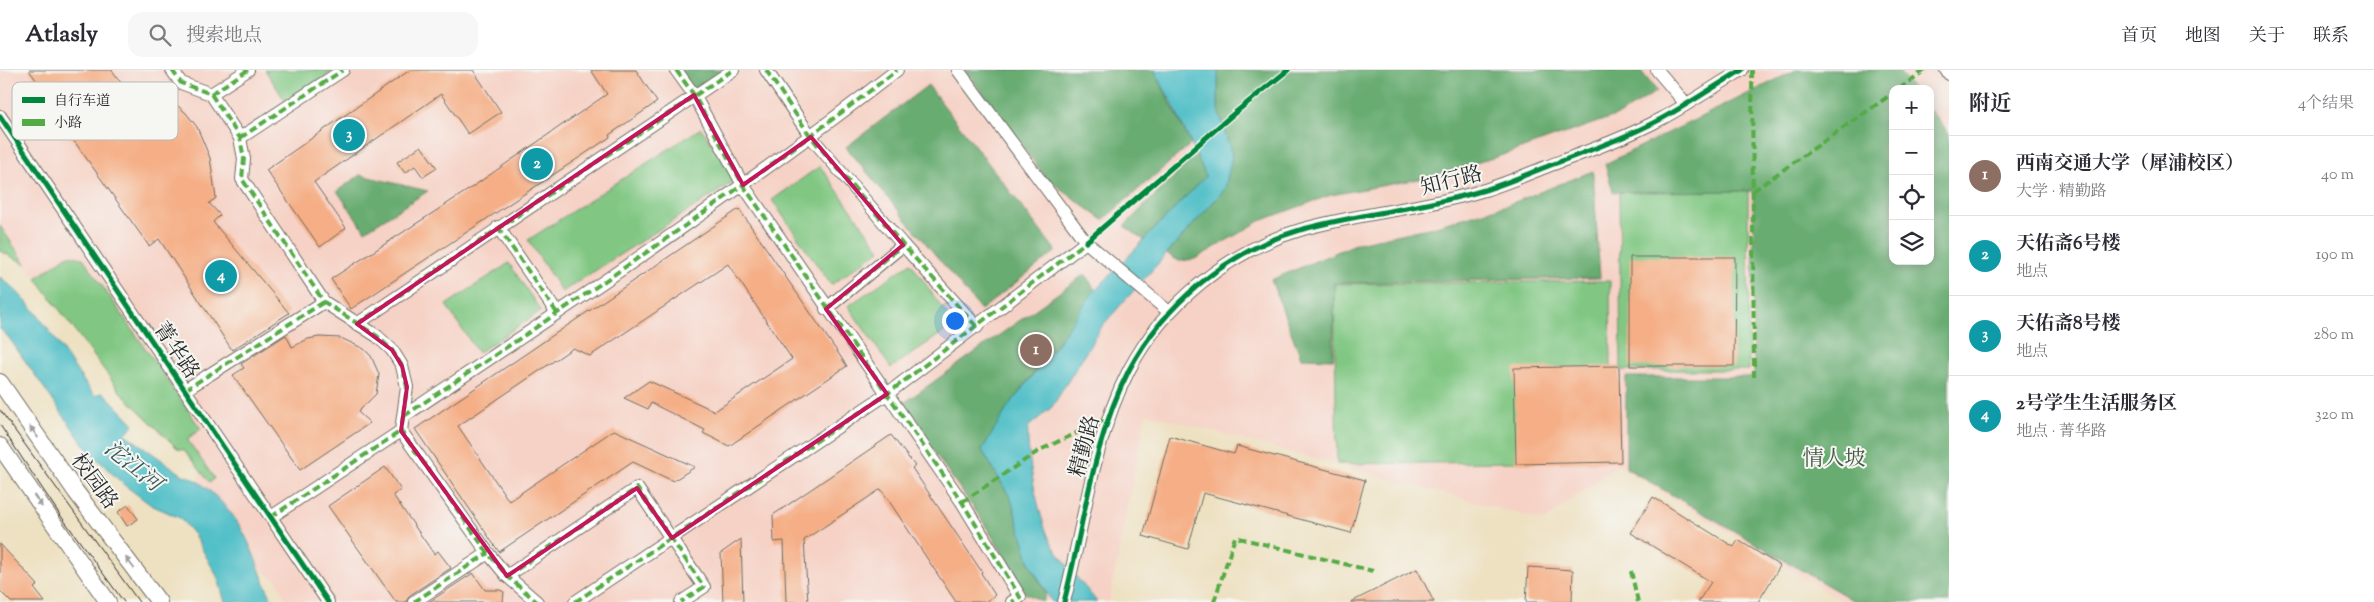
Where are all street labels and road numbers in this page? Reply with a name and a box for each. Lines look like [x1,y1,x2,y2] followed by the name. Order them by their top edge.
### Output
[1417,160,1486,204] street label: 知行路
[145,317,205,386] street label: 菁华路
[1063,412,1109,481] street label: 精勤路
[63,448,124,516] street label: 校园路

